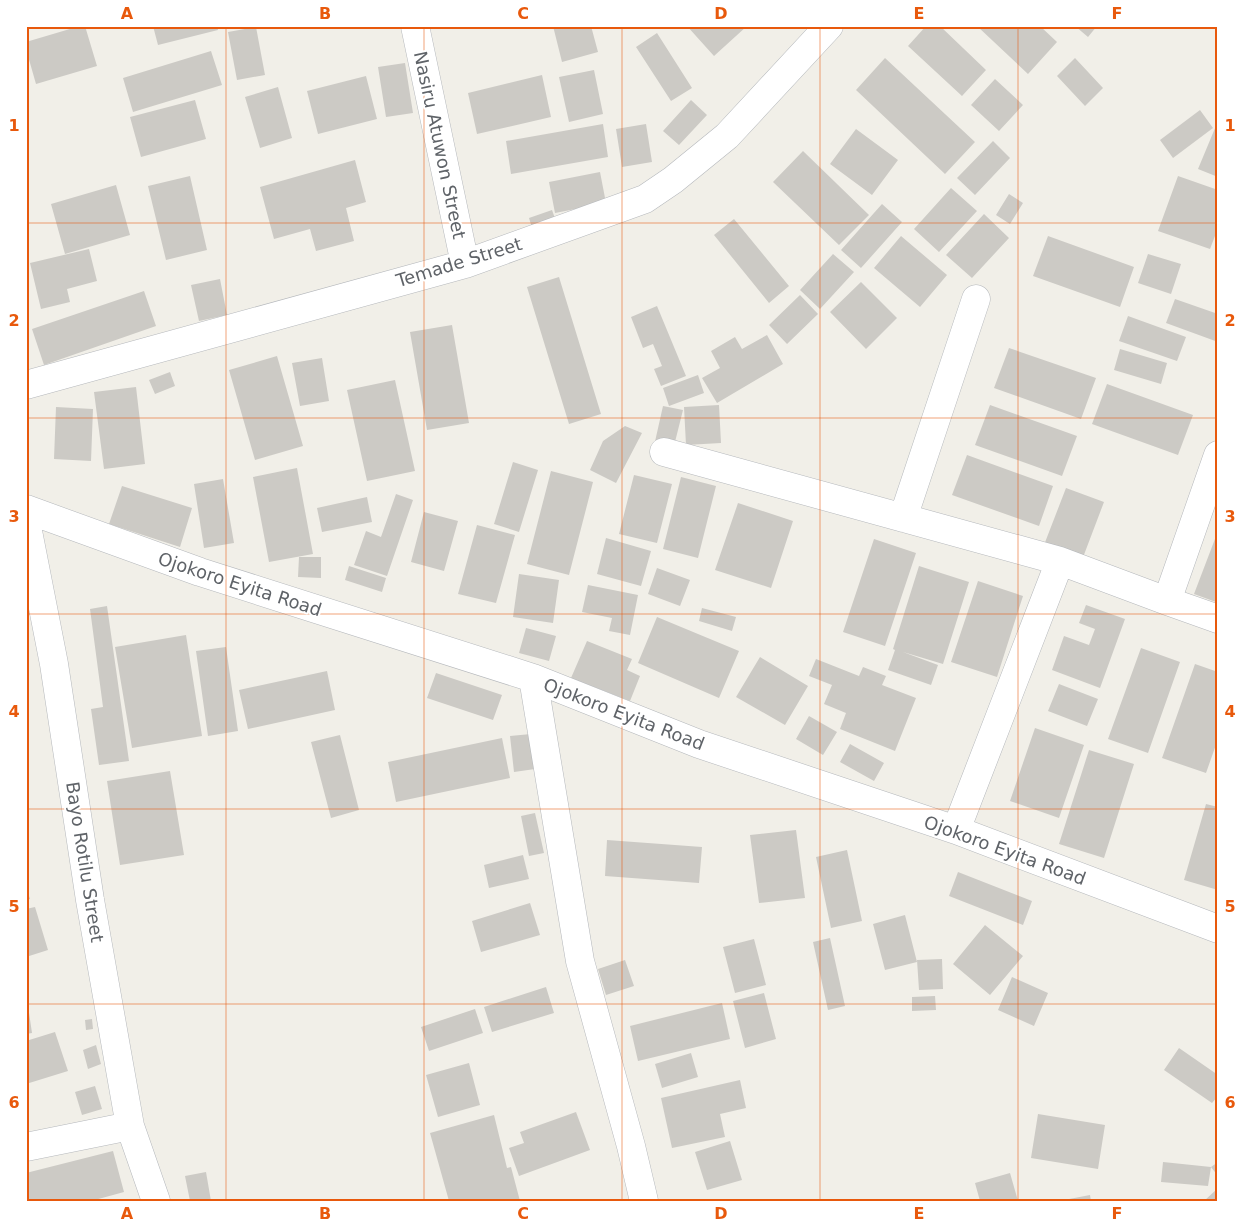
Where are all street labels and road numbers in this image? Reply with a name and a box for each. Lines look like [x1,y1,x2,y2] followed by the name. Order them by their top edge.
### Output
[410,49,470,241] street label: Nasiru Atuwon Street
[393,233,524,291] street label: Temade Street
[156,548,324,620] street label: Ojokoro Eyita Road
[541,674,707,754] street label: Ojokoro Eyita Road
[62,780,108,944] street label: Bayo Rotilu Street
[921,811,1089,889] street label: Ojokoro Eyita Road

